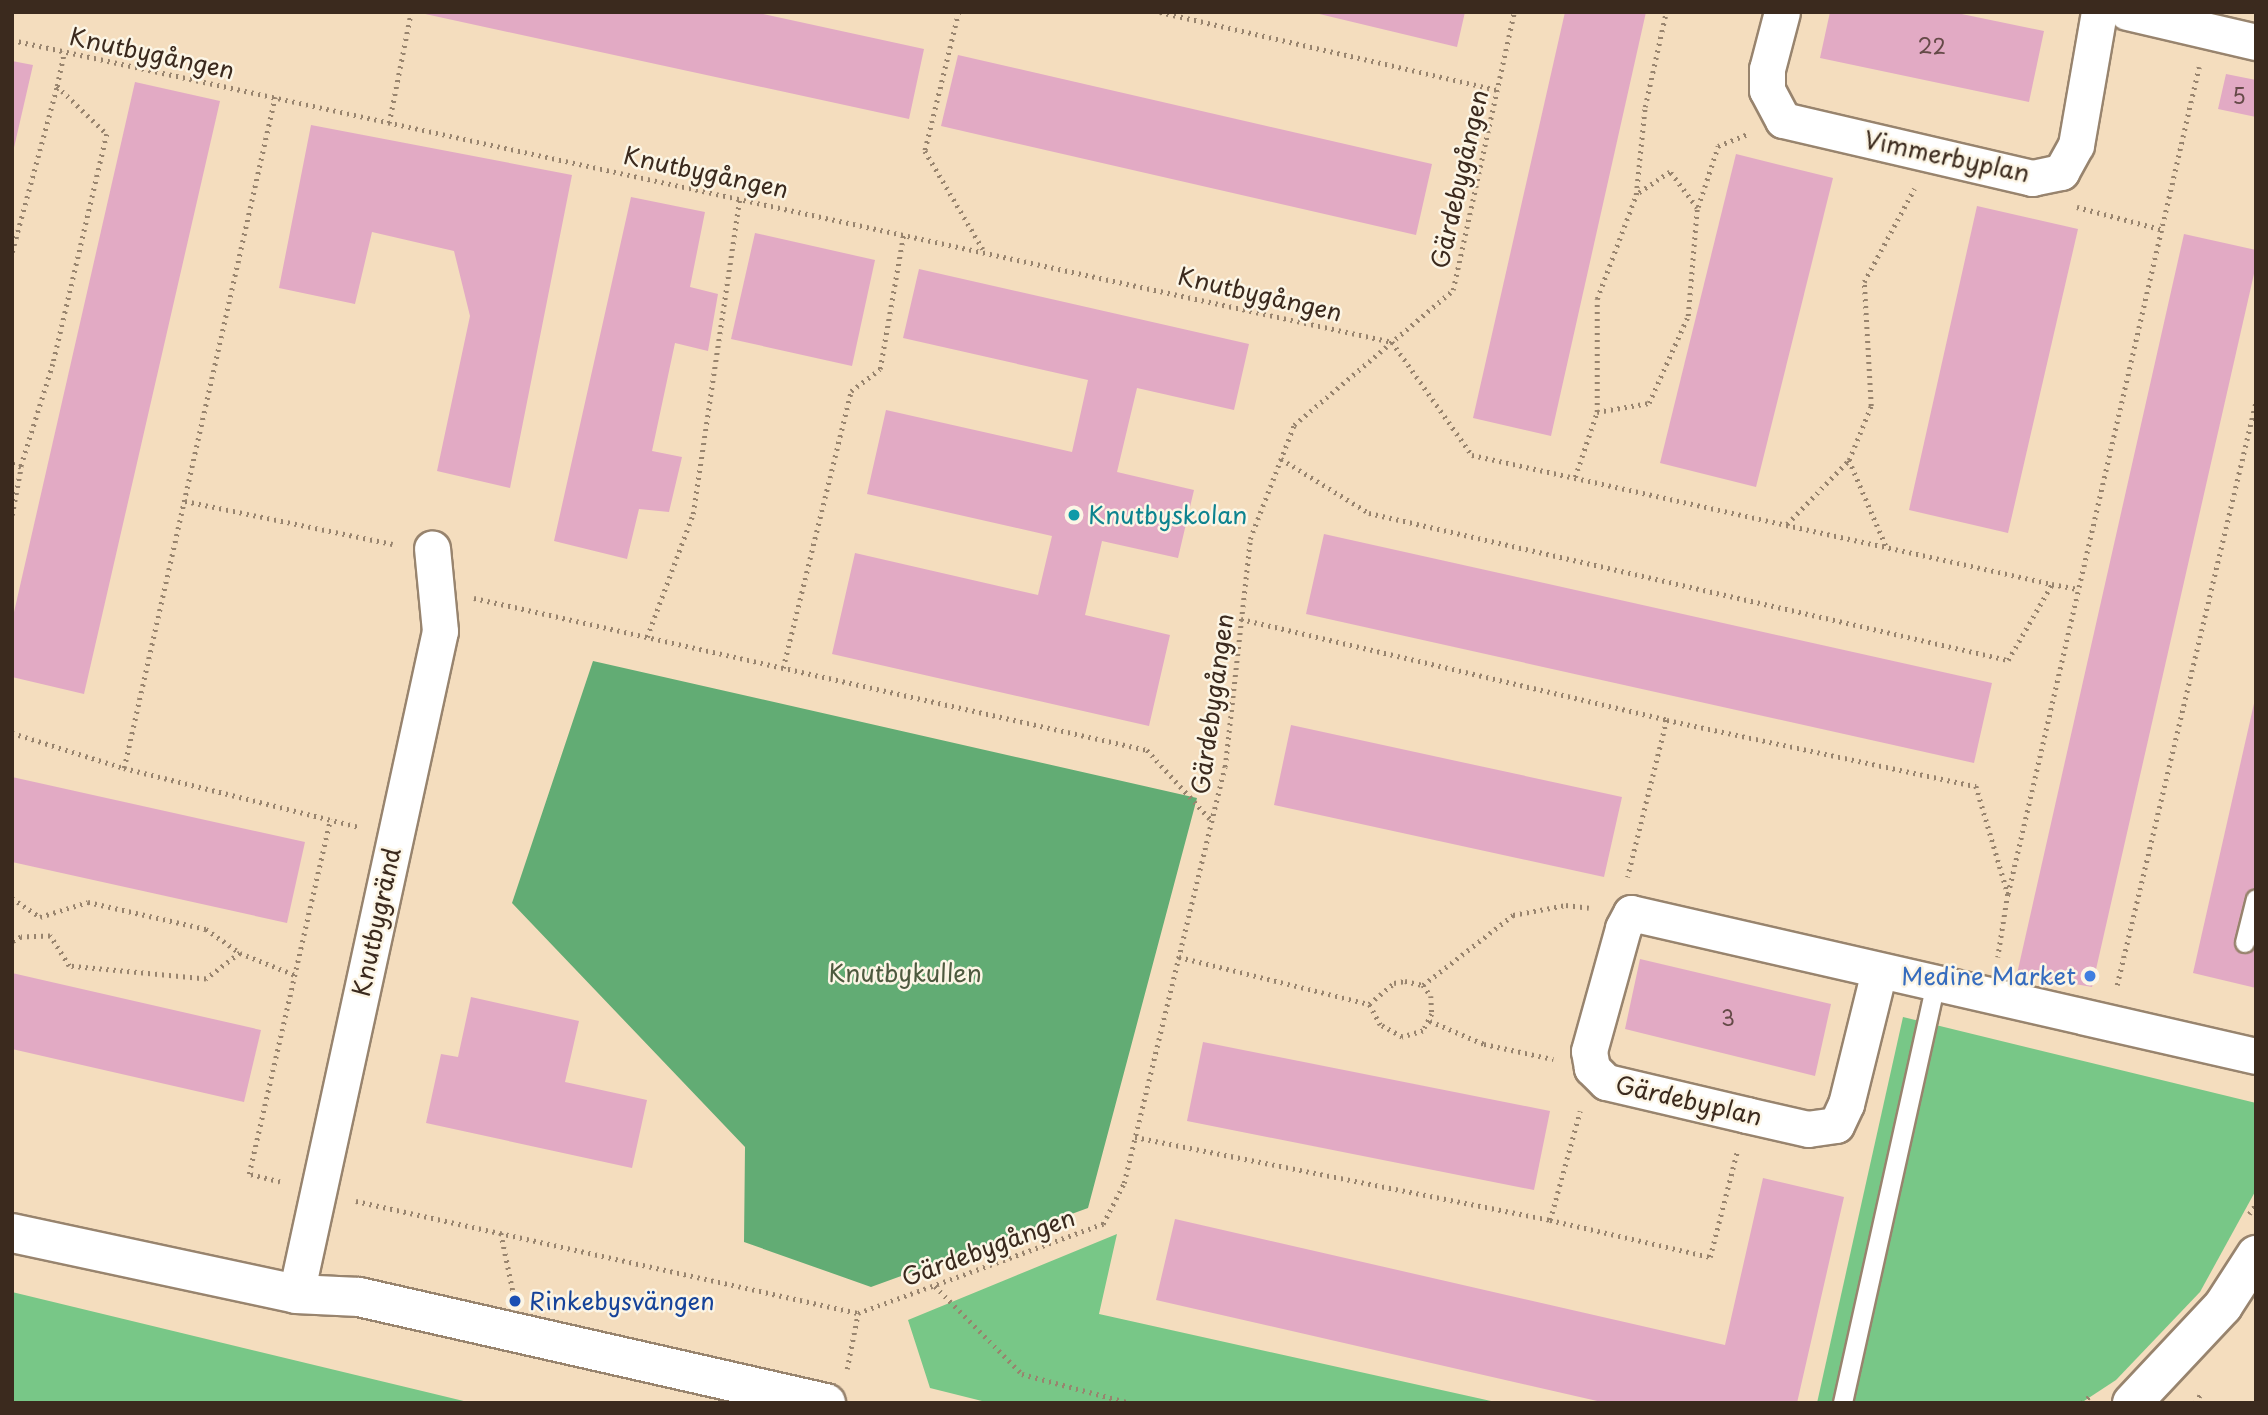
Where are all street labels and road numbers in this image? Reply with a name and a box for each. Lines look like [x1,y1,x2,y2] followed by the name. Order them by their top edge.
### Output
[67,21,237,85] street label: Knutbygången
[1424,87,1494,271] street label: Gärdebygången
[1862,124,2032,188] street label: Vimmerbyplan
[621,140,791,204] street label: Knutbygången
[1175,261,1345,327] street label: Knutbygången
[1185,612,1239,796] street label: Gärdebygången
[346,845,406,999] street label: Knutbygränd
[1613,1069,1765,1131] street label: Gärdebyplan
[897,1202,1079,1292] street label: Gärdebygången

